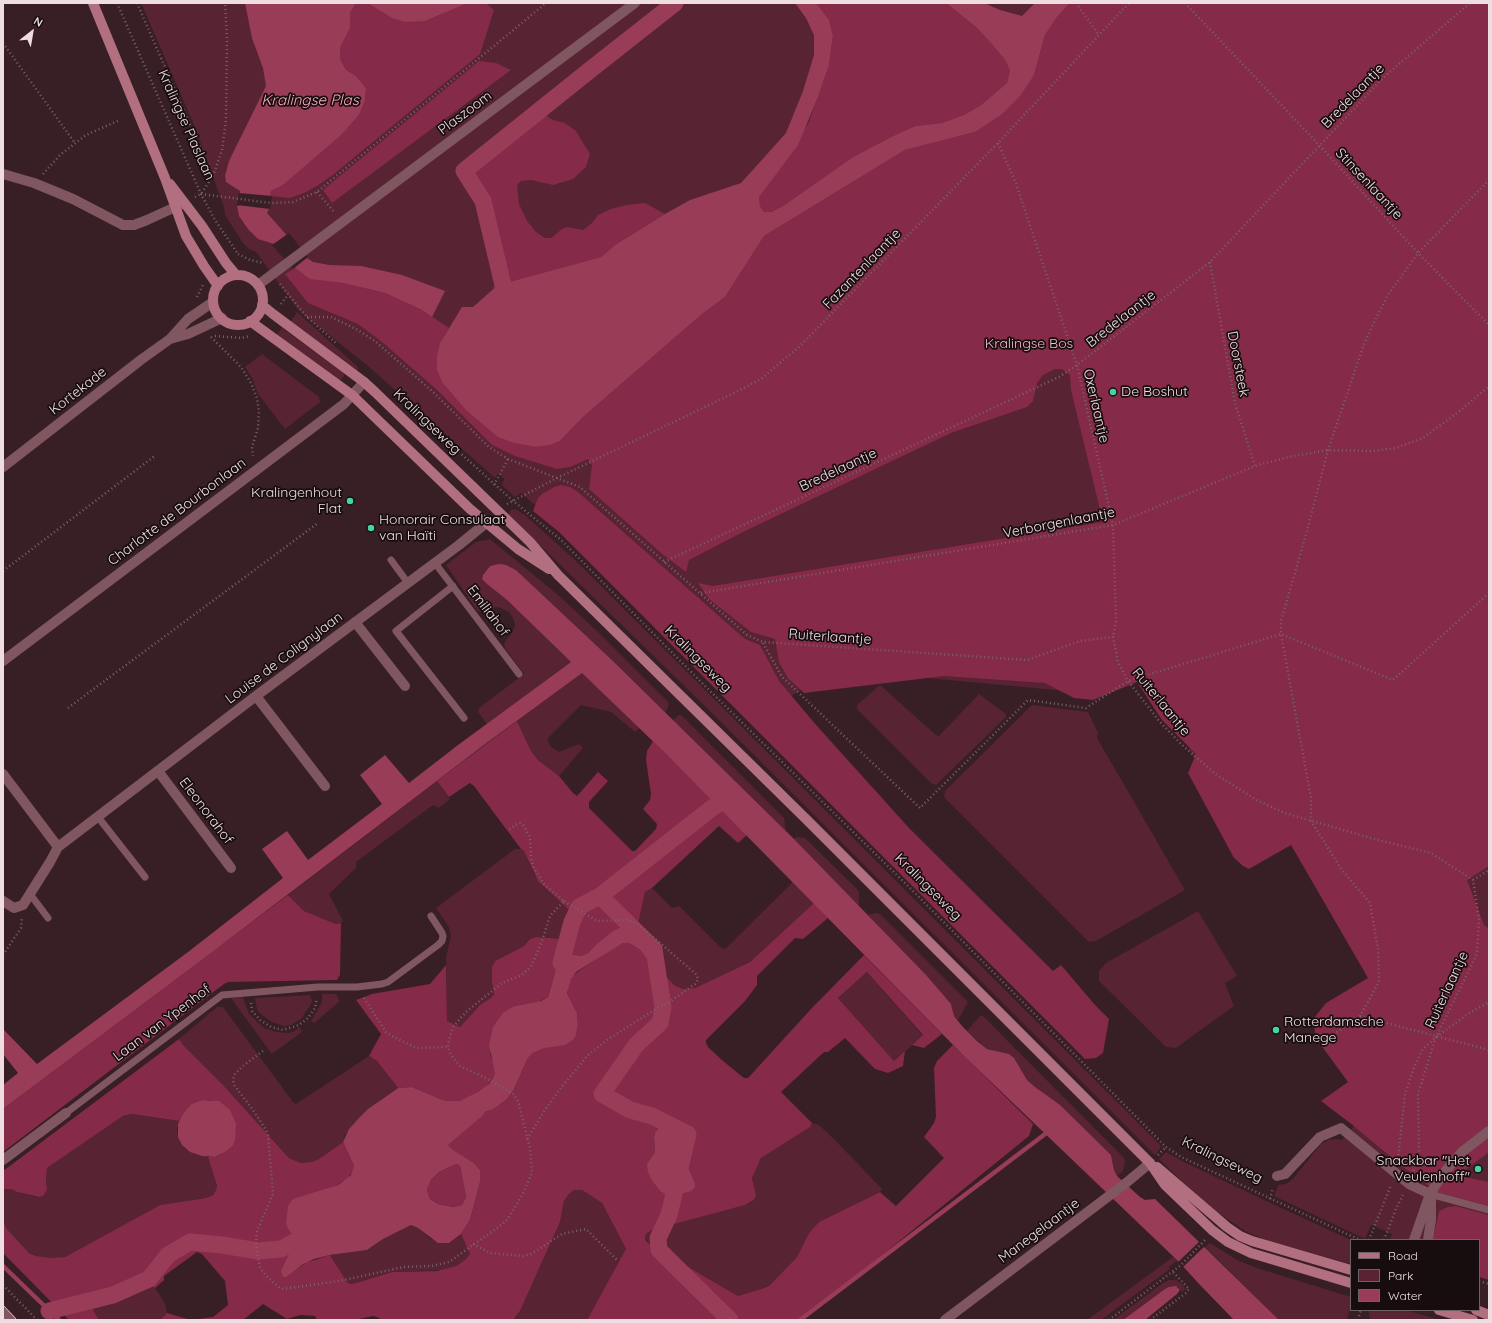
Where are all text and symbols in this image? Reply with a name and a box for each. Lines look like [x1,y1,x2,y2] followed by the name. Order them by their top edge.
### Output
[12,12,52,52] north arrow
[31,14,45,30] text: N
[1318,60,1388,132] street label: Bredelaantje
[154,67,218,183] street label: Kralingse Plaslaan
[435,87,495,139] street label: Plaszoom
[261,91,359,109] water label: Kralingse Plas
[1332,145,1406,223] street label: Stinsenlaantje
[820,225,904,313] street label: Fazantenlaantje
[1083,287,1159,351] street label: Bredelaantje
[1223,329,1253,399] street label: Doorsteek
[985,336,1073,352] park label: Kralingse Bos
[46,363,110,419] street label: Kortekade
[1079,367,1113,445] street label: Oxerlaantje
[1121,384,1188,400] place label: De Boshut
[390,386,464,458] street label: Kralingseweg
[1108,387,1118,397] marker: De Boshut
[797,445,879,495] street label: Bredelaantje
[105,455,249,569] street label: Charlotte de Bourbonlaan
[251,485,342,518] place label: Kralingenhout Flat
[345,496,355,506] marker: Kralingenhout Flat
[1002,504,1116,542] street label: Verborgenlaantje
[379,512,505,544] place label: Honorair Consulaat van Haïti
[366,523,376,533] marker: Honorair Consulaat van Haïti
[463,582,513,640] street label: Emiliahof
[222,608,346,708] street label: Louise de Colignylaan
[661,622,735,696] street label: Kralingseweg
[788,626,872,648] street label: Ruiterlaantje
[1128,664,1194,740] street label: Ruiterlaantje
[175,774,237,848] street label: Eleonorahof
[891,850,965,924] street label: Kralingseweg
[1422,949,1472,1031] street label: Ruiterlaantje
[110,981,214,1065] street label: Laan van Ypenhof
[1284,1014,1384,1046] place label: Rotterdamsche Manege
[1271,1025,1281,1035] marker: Rotterdamsche Manege
[1179,1133,1265,1187] street label: Kralingseweg
[1377,1153,1470,1186] place label: Snackbar "Het Veulenhoff"
[1473,1164,1483,1174] marker: Snackbar "Het Veulenhoff"
[995,1195,1083,1267] street label: Manegelaantje
[1350,1239,1480,1311] legend
[1388,1248,1418,1263] text: Road
[1388,1268,1413,1283] text: Park
[1388,1288,1422,1303] text: Water

